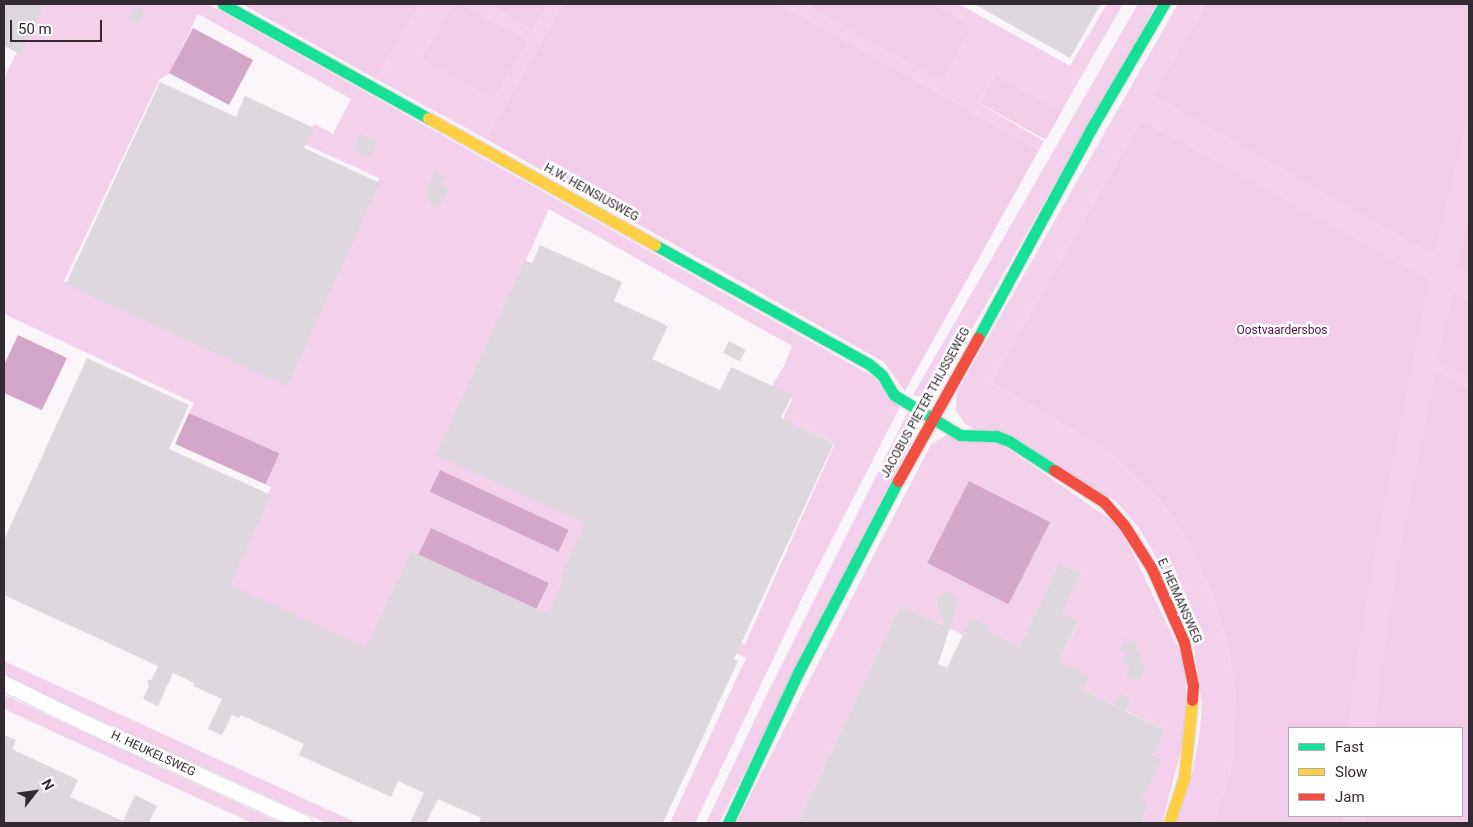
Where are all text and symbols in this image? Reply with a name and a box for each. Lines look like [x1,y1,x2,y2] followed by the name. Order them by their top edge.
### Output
[12,10,105,42] scale bar
[18,20,52,38] text: 50 m
[541,161,641,225] street label: H.W. HEINSIUSWEG
[1236,324,1328,338] park label: Oostvaardersbos
[878,325,974,481] street label: JACOBUS PIETER THIJSSEWEG
[1154,556,1204,646] street label: E. HEIMANSWEG
[1288,727,1463,817] legend
[109,728,197,780] street label: H. HEUKELSWEG
[1335,738,1364,756] text: Fast
[1335,763,1367,781] text: Slow
[10,767,60,817] north arrow
[39,776,57,793] text: N
[1335,788,1365,806] text: Jam

